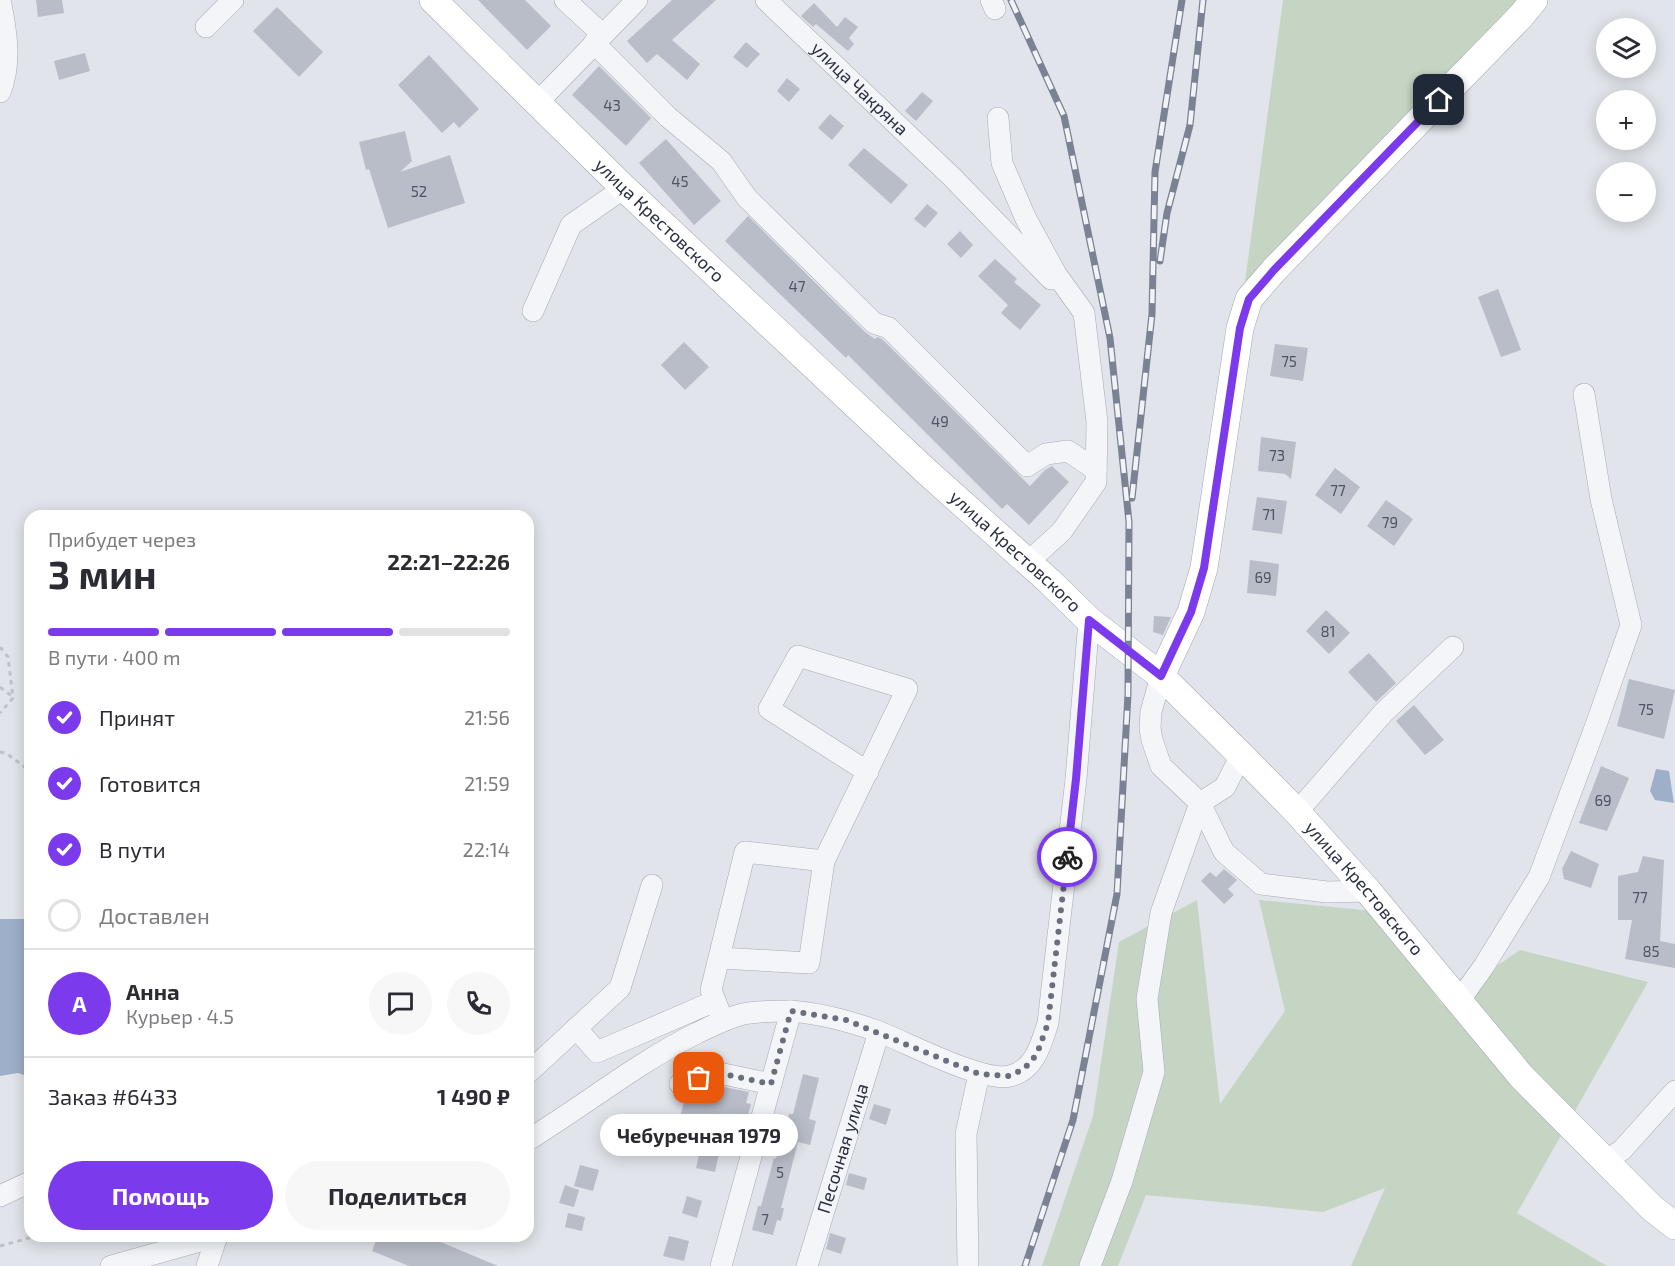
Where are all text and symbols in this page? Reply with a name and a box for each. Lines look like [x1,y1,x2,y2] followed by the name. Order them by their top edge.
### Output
[1596,18,1656,222] map controls
[1596,18,1656,78] button: layers
[807,37,913,140] street label: улица Чакряна
[1413,74,1464,125] pin
[1422,83,1455,116] icon: home
[1596,90,1656,150] button: +
[603,96,621,114] house number: 43
[590,153,729,286] street label: улица Крестовского
[1596,162,1656,222] button: −
[671,172,689,190] house number: 45
[411,182,427,200] house number: 52
[789,277,806,295] house number: 47
[1281,352,1297,370] house number: 75
[931,412,949,430] house number: 49
[1269,446,1285,464] house number: 73
[1330,481,1346,499] house number: 77
[945,485,1086,616] street label: улица Крестовского
[1262,505,1276,523] house number: 71
[1382,513,1398,531] house number: 79
[48,527,196,551] text: Прибудет через
[387,548,510,574] text: 22:21–22:26
[48,550,157,597] text: 3 мин
[1254,568,1272,586] house number: 69
[1320,622,1336,640] house number: 81
[48,645,181,669] text: В пути · 400 m
[1638,700,1654,718] house number: 75
[48,701,81,734] icon: check
[99,704,175,730] text: Принят
[464,705,510,729] text: 21:56
[48,767,81,800] icon: check
[99,770,201,796] text: Готовится
[464,771,510,795] text: 21:59
[1594,791,1612,809] house number: 69
[1301,816,1429,960] street label: улица Крестовского
[1037,827,1097,887] courier
[48,833,81,866] icon: check
[99,836,166,862] text: В пути
[463,837,510,861] text: 22:14
[1051,841,1084,874] icon: bike
[1632,888,1648,906] house number: 77
[99,902,210,928] text: Доставлен
[1642,942,1660,960] house number: 85
[369,972,432,1035] button: chat
[447,972,510,1035] button: phone
[126,978,180,1004] text: Анна
[72,990,87,1016] text: А
[126,1004,234,1028] text: Курьер · 4.5
[673,1052,724,1103] pin
[682,1061,715,1094] icon: bag
[812,1080,873,1216] street label: Песочная улица
[48,1083,178,1109] text: Заказ #6433
[437,1083,510,1109] text: 1 490 ₽
[600,1114,798,1156] callout: Чебуречная 1979
[617,1123,781,1147] text: Чебуречная 1979
[48,1161,273,1230] button: Помощь
[285,1161,510,1230] button: Поделиться
[776,1163,784,1181] house number: 5
[761,1210,769,1228] house number: 7

